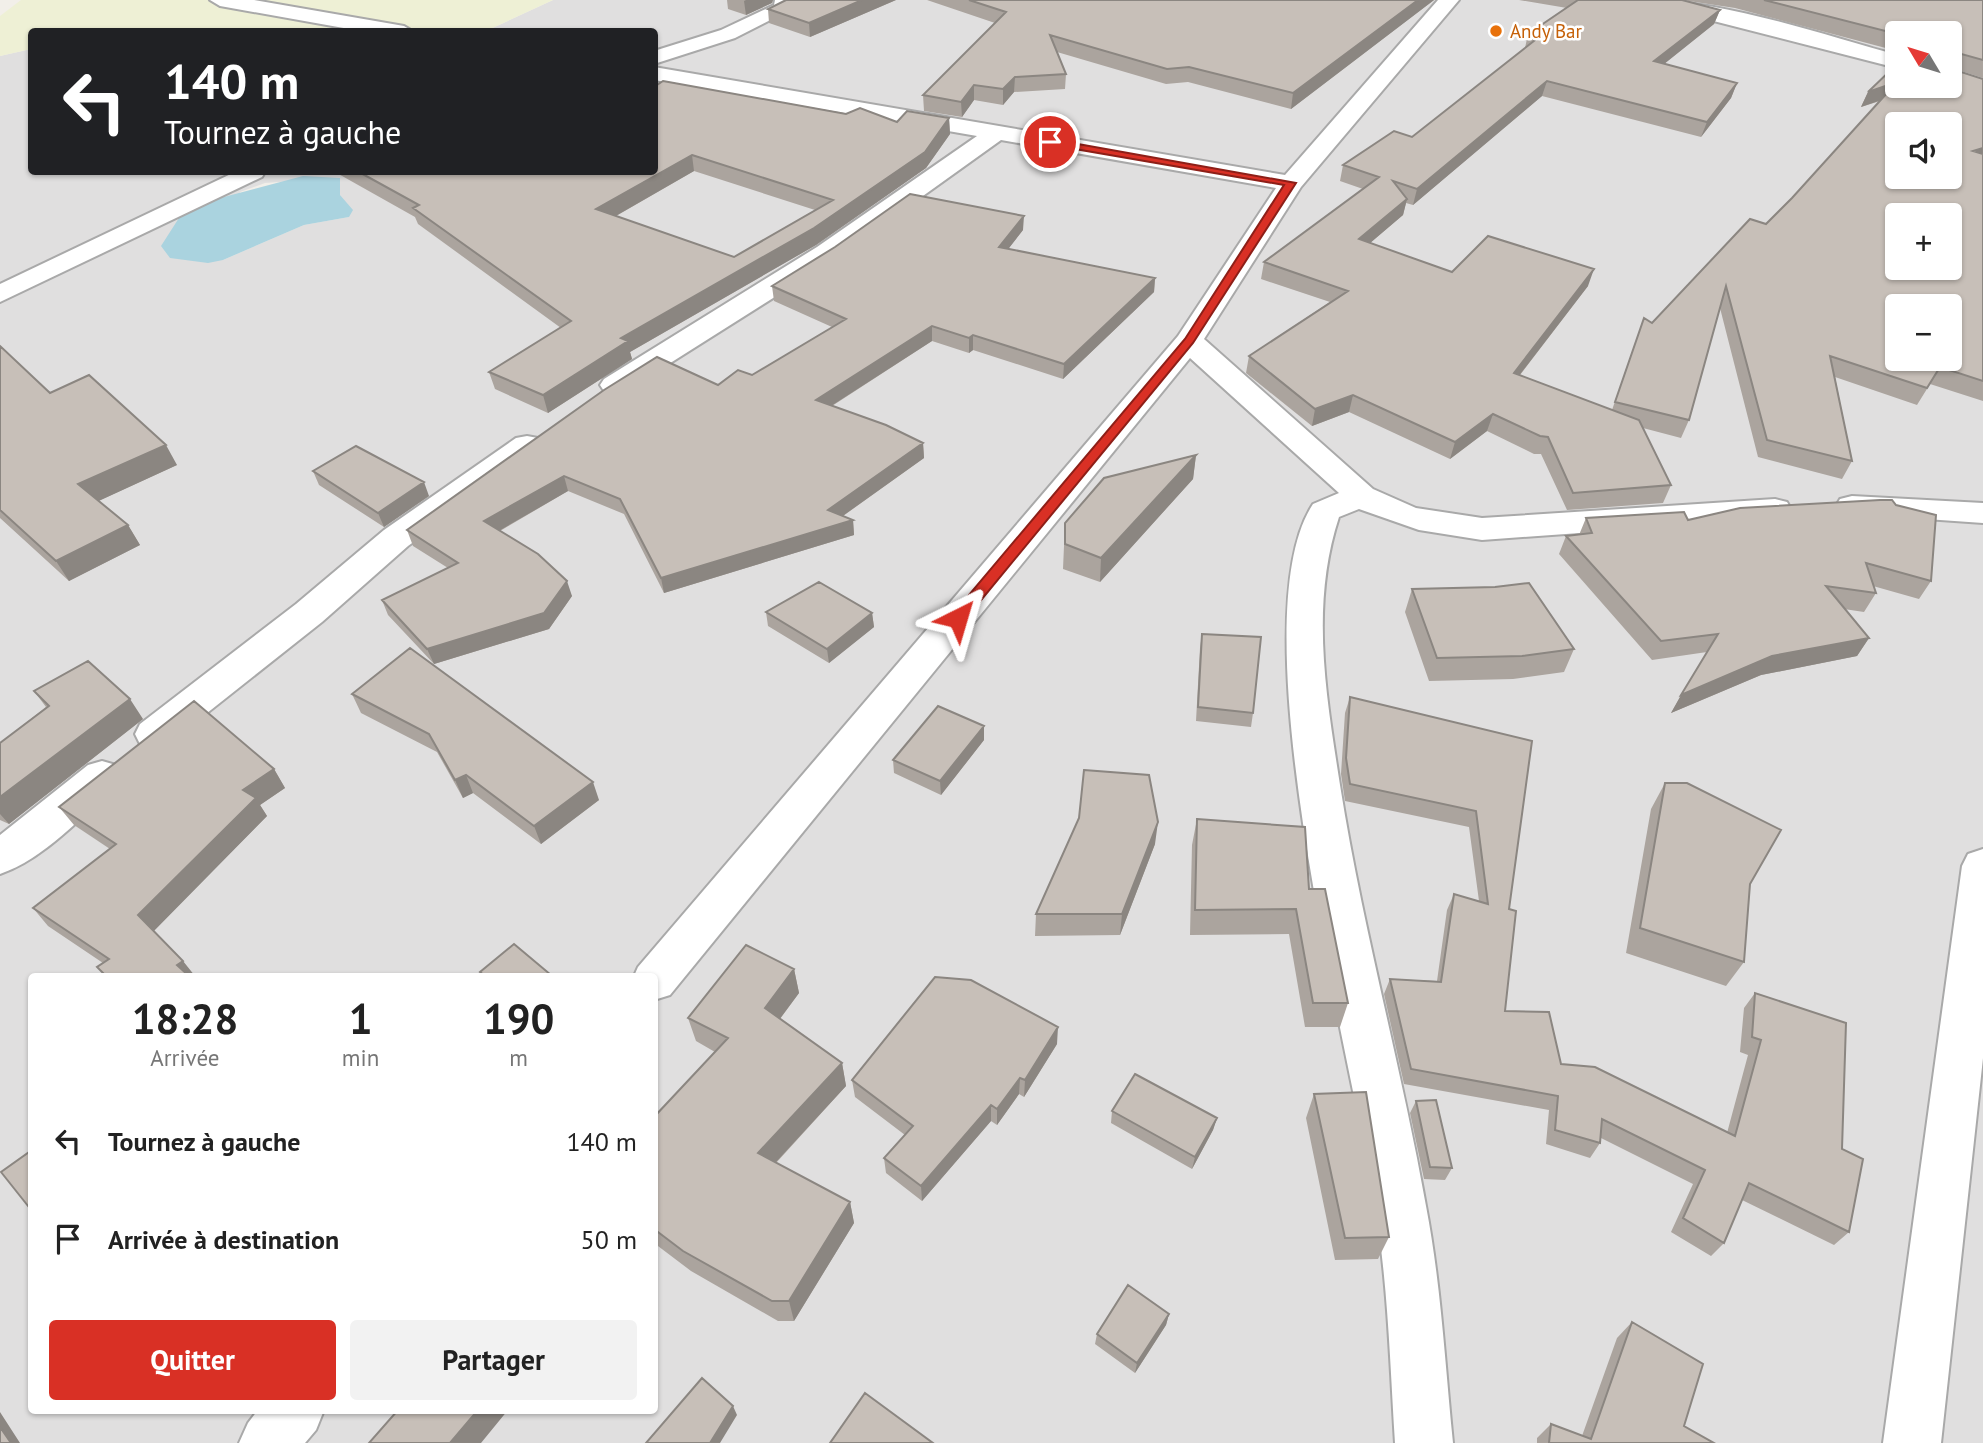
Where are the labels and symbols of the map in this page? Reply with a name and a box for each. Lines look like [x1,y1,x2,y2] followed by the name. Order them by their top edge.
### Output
[1510,19,1582,43] place label: Andy Bar
[1885,21,1962,98] north arrow
[1488,23,1504,39] marker: Andy Bar
[1020,112,1080,172] pin
[921,581,995,655] position arrow

